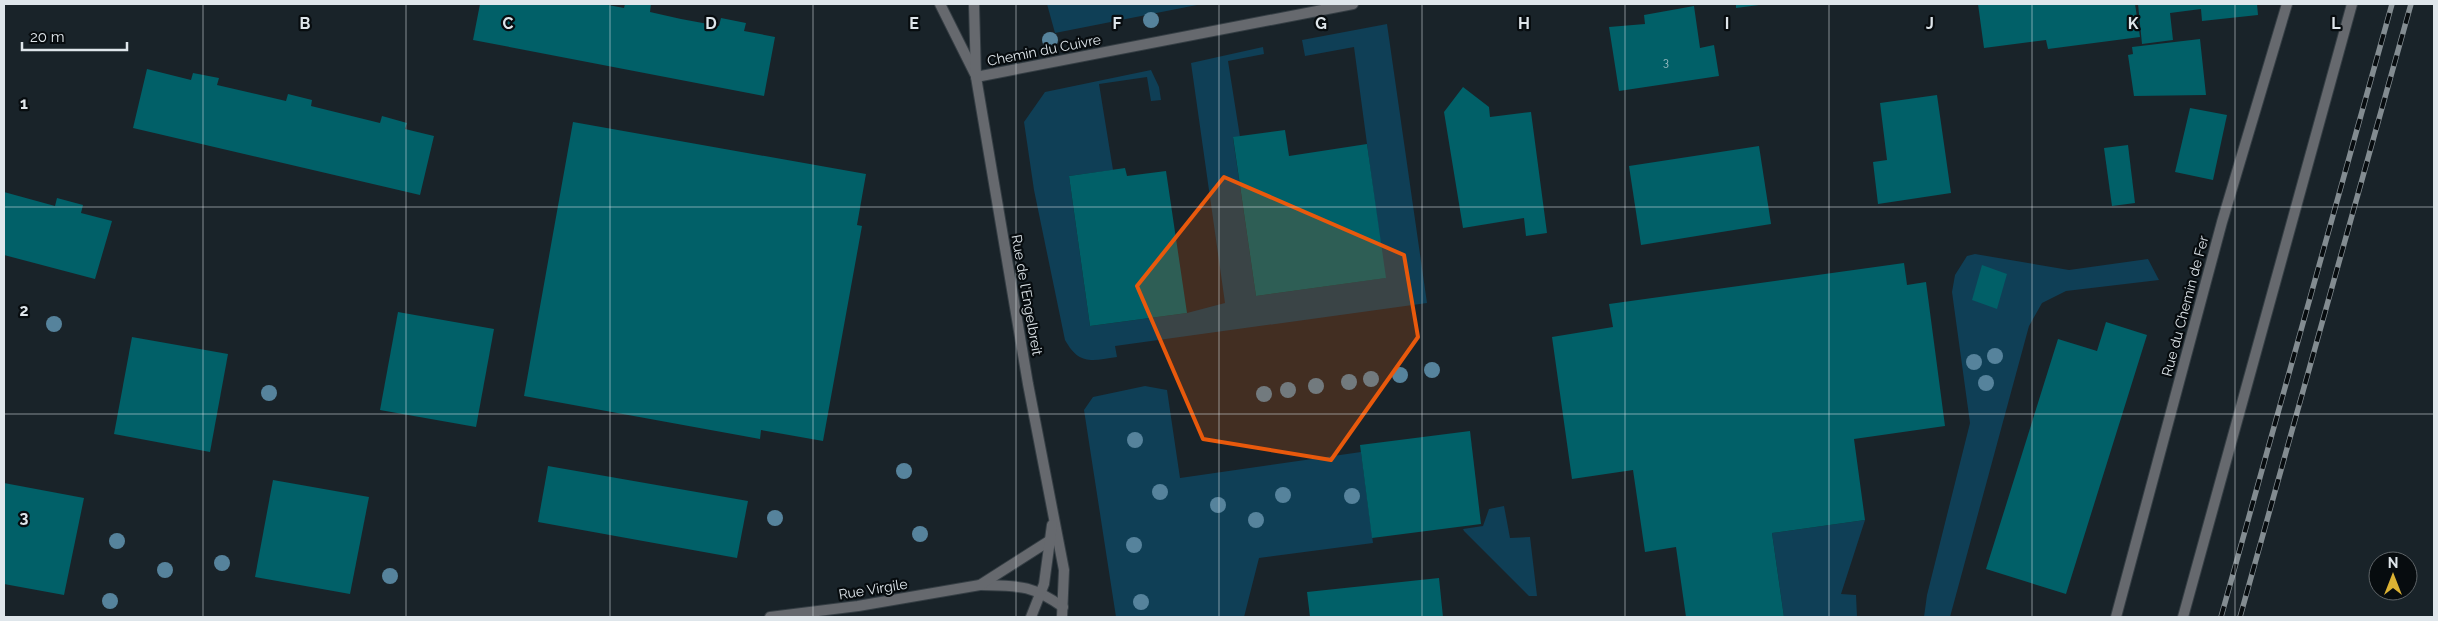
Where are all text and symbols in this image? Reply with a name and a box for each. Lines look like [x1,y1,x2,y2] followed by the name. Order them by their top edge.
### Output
[300,14,311,33] text: B
[503,14,514,33] text: C
[705,14,717,33] text: D
[909,14,919,33] text: E
[1112,14,1122,33] text: F
[1315,14,1327,33] text: G
[1518,14,1530,33] text: H
[1725,14,1729,33] text: I
[1926,14,1934,33] text: J
[2128,14,2139,33] text: K
[2331,14,2341,33] text: L
[22,20,128,52] scale bar
[30,28,65,46] text: 20 m
[986,31,1102,69] street label: Chemin du Cuivre
[1663,56,1669,69] house number: 3
[20,94,28,113] text: 1
[1008,233,1046,357] street label: Rue de l'Engelbreit
[2159,234,2211,378] street label: Rue du Chemin de Fer
[19,301,29,320] text: 2
[20,508,29,527] text: 3
[2368,551,2418,601] north arrow
[2388,555,2398,571] text: N
[837,576,909,602] street label: Rue Virgile

